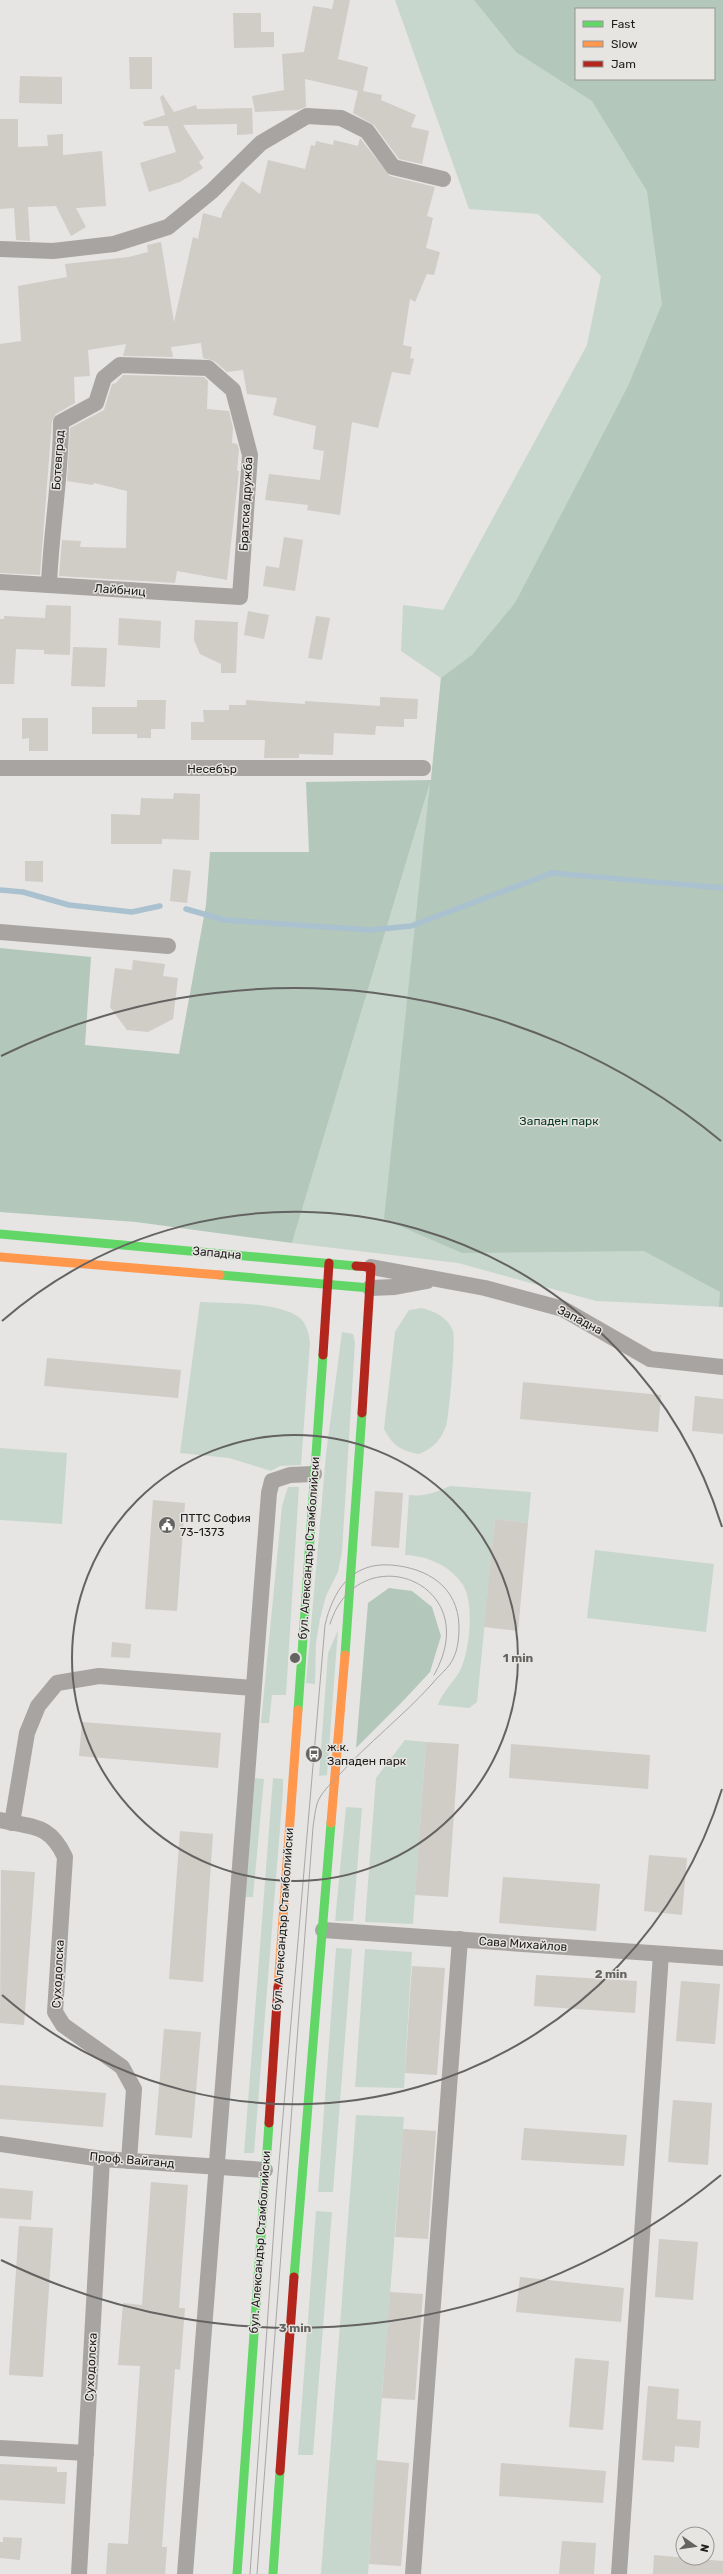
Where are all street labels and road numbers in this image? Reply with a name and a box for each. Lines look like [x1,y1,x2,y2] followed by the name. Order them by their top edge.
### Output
[49,429,67,491] street label: Ботевград
[237,457,255,551] street label: Братска дружба
[94,581,147,599] street label: Лайбниц
[187,762,237,776] street label: Несебър
[192,1244,242,1262] street label: Западна
[555,1303,605,1337] street label: Западна
[296,1456,322,1640] street label: бул. Александър Стамболийски
[270,1827,296,2011] street label: бул. Александър Стамболийски
[478,1934,568,1954] street label: Сава Михайлов
[49,1939,67,2009] street label: Суходолска
[89,2149,175,2171] street label: Проф. Вайганд
[247,2150,273,2334] street label: бул. Александър Стамболийски
[82,2332,100,2402] street label: Суходолска

